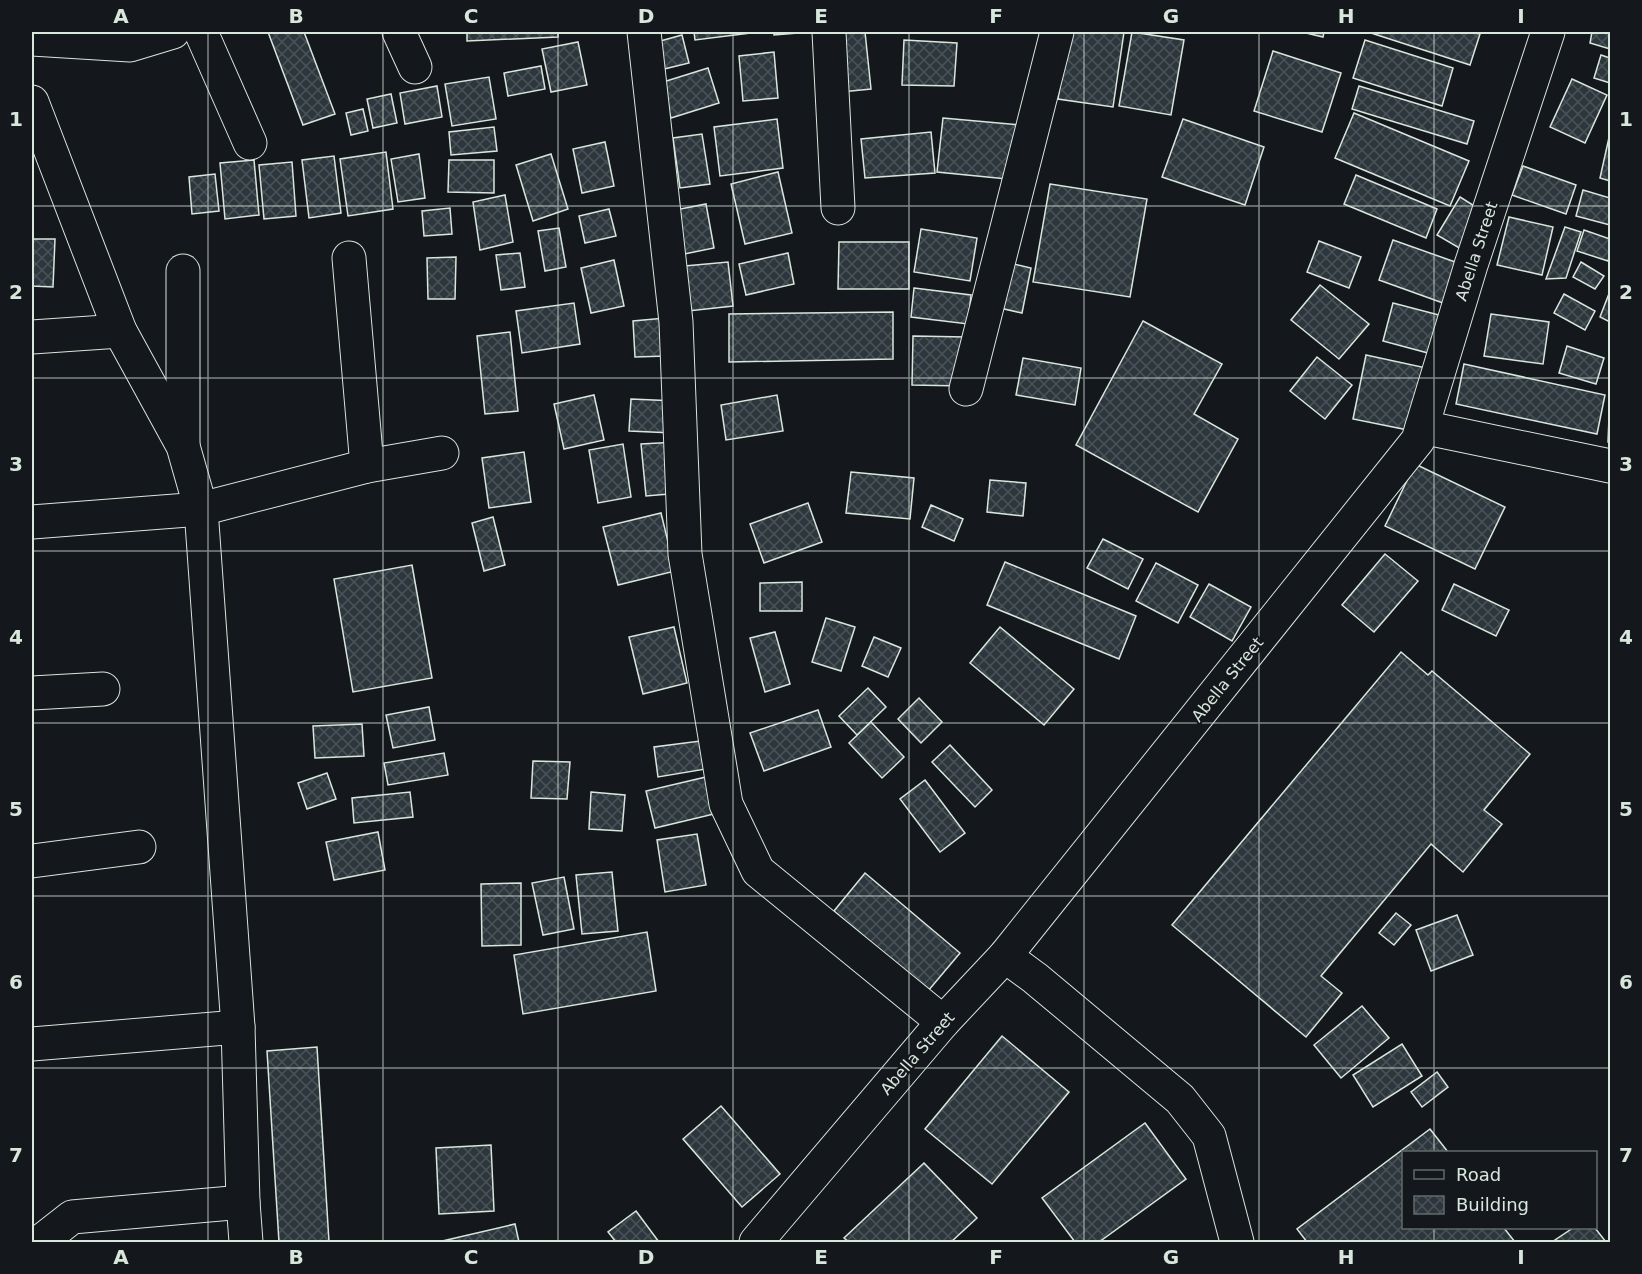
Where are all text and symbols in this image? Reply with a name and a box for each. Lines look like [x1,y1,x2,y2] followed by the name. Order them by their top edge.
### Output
[113,4,129,28] text: A
[288,4,304,28] text: B
[464,4,478,28] text: C
[638,4,654,28] text: D
[814,4,828,28] text: E
[989,4,1003,28] text: F
[1163,4,1179,28] text: G
[1338,4,1354,28] text: H
[1517,4,1525,28] text: I
[9,107,23,131] text: 1
[1619,107,1633,131] text: 1
[1451,199,1501,303] street label: Abella Street
[9,280,23,304] text: 2
[1619,280,1633,304] text: 2
[9,452,23,476] text: 3
[1619,452,1633,476] text: 3
[9,625,23,649] text: 4
[1619,625,1633,649] text: 4
[1187,633,1267,725] street label: Abella Street
[9,797,23,821] text: 5
[1619,797,1633,821] text: 5
[9,970,23,994] text: 6
[1619,970,1633,994] text: 6
[876,1008,958,1099] street label: Abella Street
[9,1143,23,1167] text: 7
[1619,1143,1633,1167] text: 7
[1402,1151,1597,1229] legend
[1456,1164,1501,1185] text: Road
[1456,1194,1529,1215] text: Building
[113,1245,129,1269] text: A
[288,1245,304,1269] text: B
[464,1245,478,1269] text: C
[638,1245,654,1269] text: D
[814,1245,828,1269] text: E
[989,1245,1003,1269] text: F
[1163,1245,1179,1269] text: G
[1338,1245,1354,1269] text: H
[1517,1245,1525,1269] text: I

